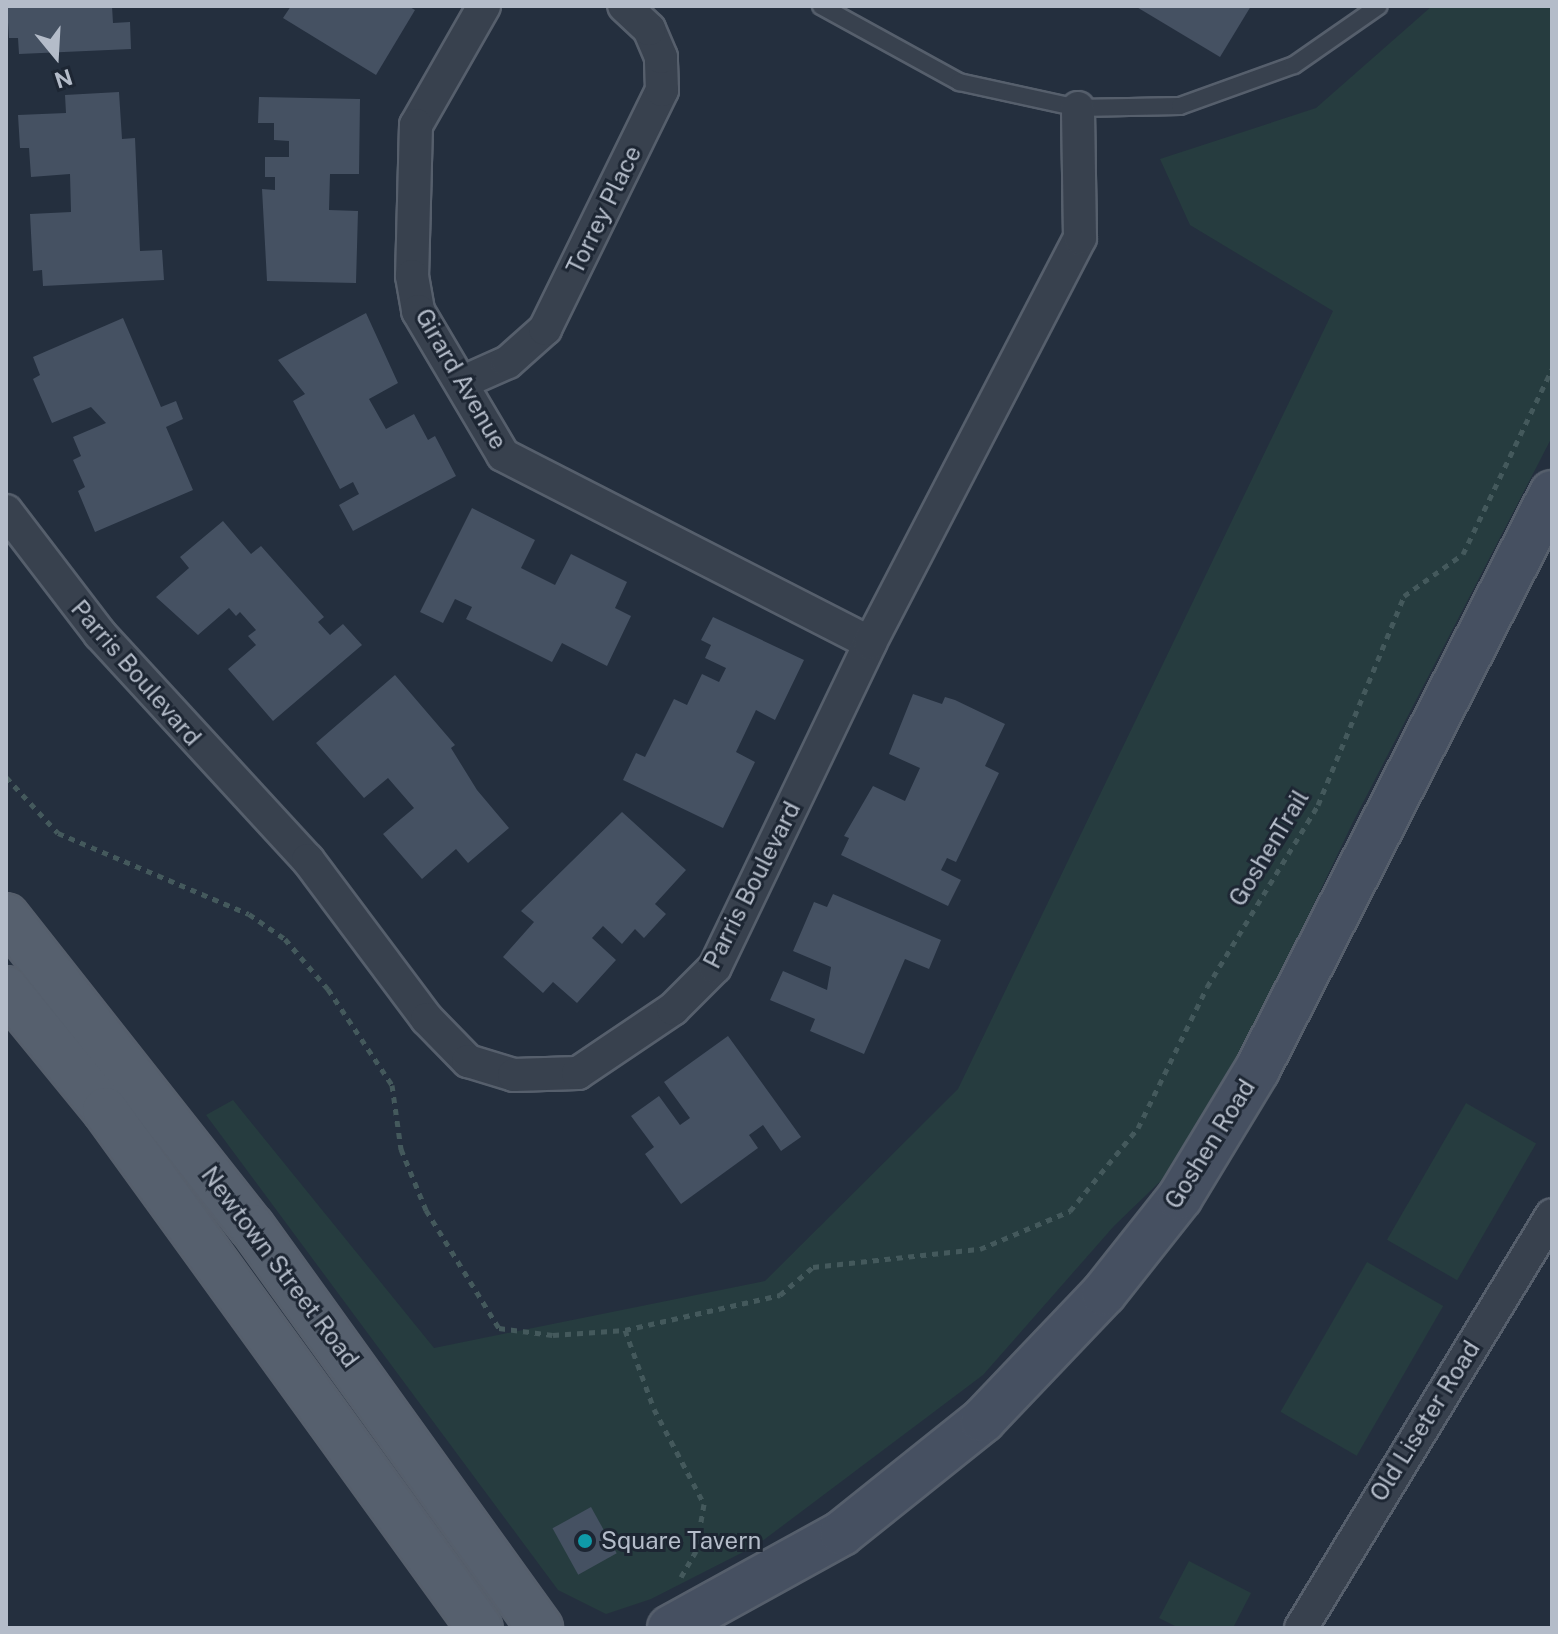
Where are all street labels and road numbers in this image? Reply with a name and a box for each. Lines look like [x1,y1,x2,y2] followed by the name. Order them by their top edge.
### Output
[561,141,647,279] street label: Torrey Place
[409,304,513,454] street label: Girard Avenue
[65,594,207,752] street label: Parris Boulevard
[1223,785,1315,911] street label: GoshenTrail
[698,797,806,973] street label: Parris Boulevard
[1159,1074,1261,1214] street label: Goshen Road
[195,1161,365,1373] street label: Newtown Street Road
[1364,1335,1486,1507] street label: Old Liseter Road

